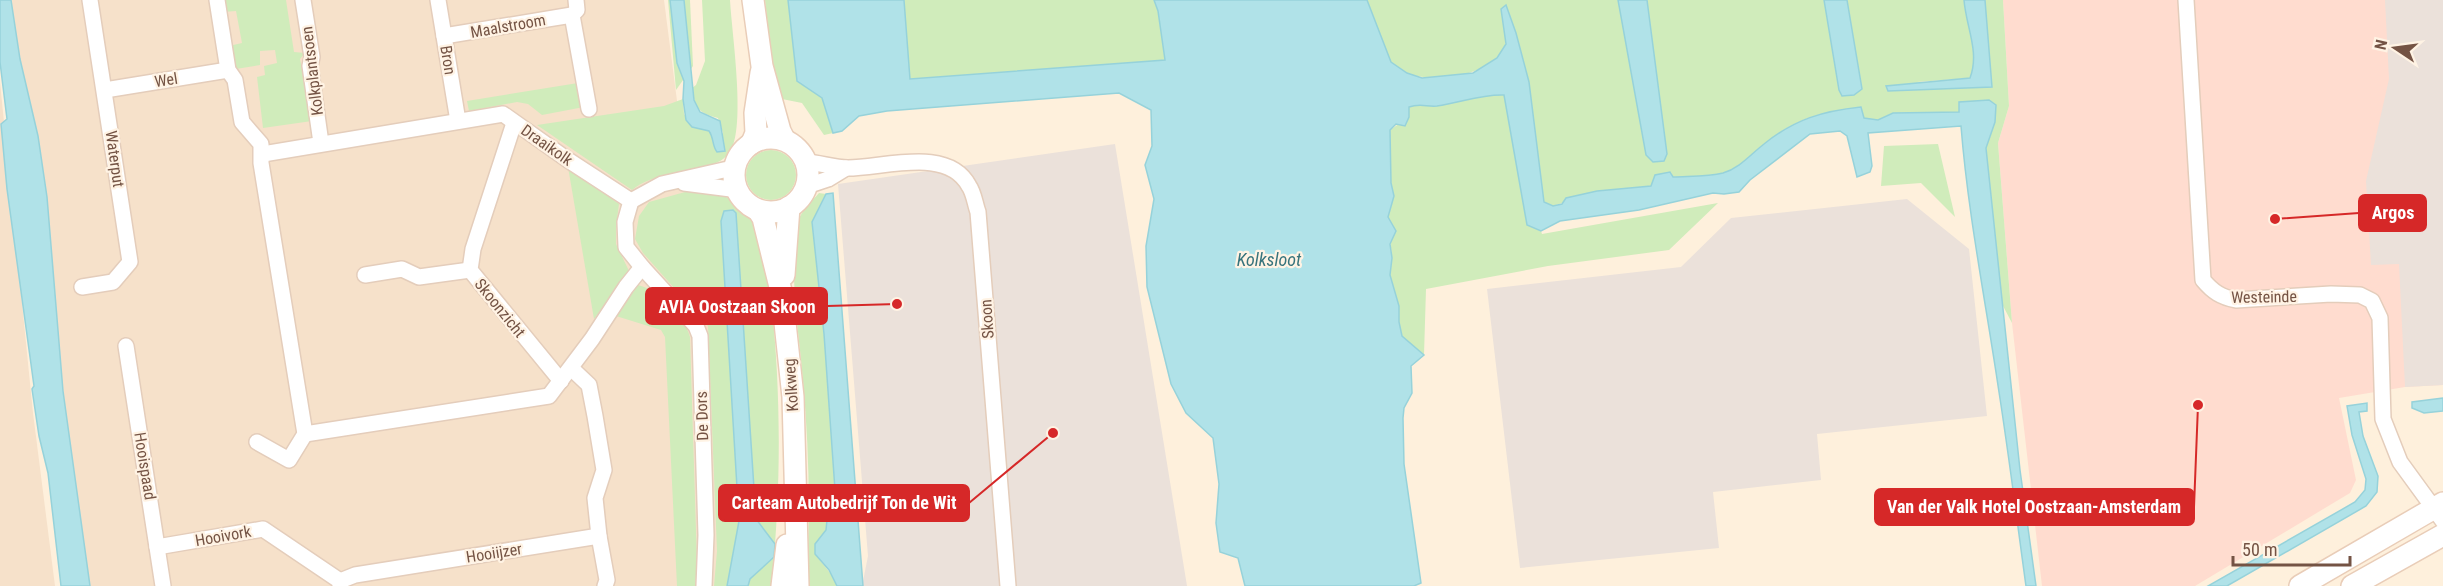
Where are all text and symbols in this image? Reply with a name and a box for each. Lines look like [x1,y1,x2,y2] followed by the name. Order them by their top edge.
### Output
[469,10,547,42] street label: Maalstroom
[2365,18,2425,78] north arrow
[297,25,327,117] street label: Kolkplantsoen
[2371,38,2391,52] text: N
[436,44,460,76] street label: Bron
[153,69,179,91] street label: Wel
[517,120,577,170] street label: Draaikolk
[102,129,128,189] street label: Waterput
[2359,195,2426,231] callout: Argos
[2372,202,2414,223] text: Argos
[1237,249,1302,270] water label: Kolksloot
[471,275,530,341] street label: Skoonzicht
[2231,287,2297,307] street label: Westeinde
[646,288,827,324] callout: AVIA Oostzaan Skoon
[658,296,816,317] text: AVIA Oostzaan Skoon
[976,299,998,339] street label: Skoon
[780,358,802,412] street label: Kolkweg
[692,391,712,441] street label: De Dors
[130,431,160,501] street label: Hooispaad
[719,485,969,521] callout: Carteam Autobedrijf Ton de Wit
[1875,489,2194,525] callout: Van der Valk Hotel Oostzaan-Amsterdam
[732,492,957,513] text: Carteam Autobedrijf Ton de Wit
[1887,496,2181,517] text: Van der Valk Hotel Oostzaan-Amsterdam
[194,522,253,550] street label: Hooivork
[2233,529,2350,567] scale bar
[465,539,523,567] street label: Hooiijzer
[2242,539,2277,560] text: 50 m

